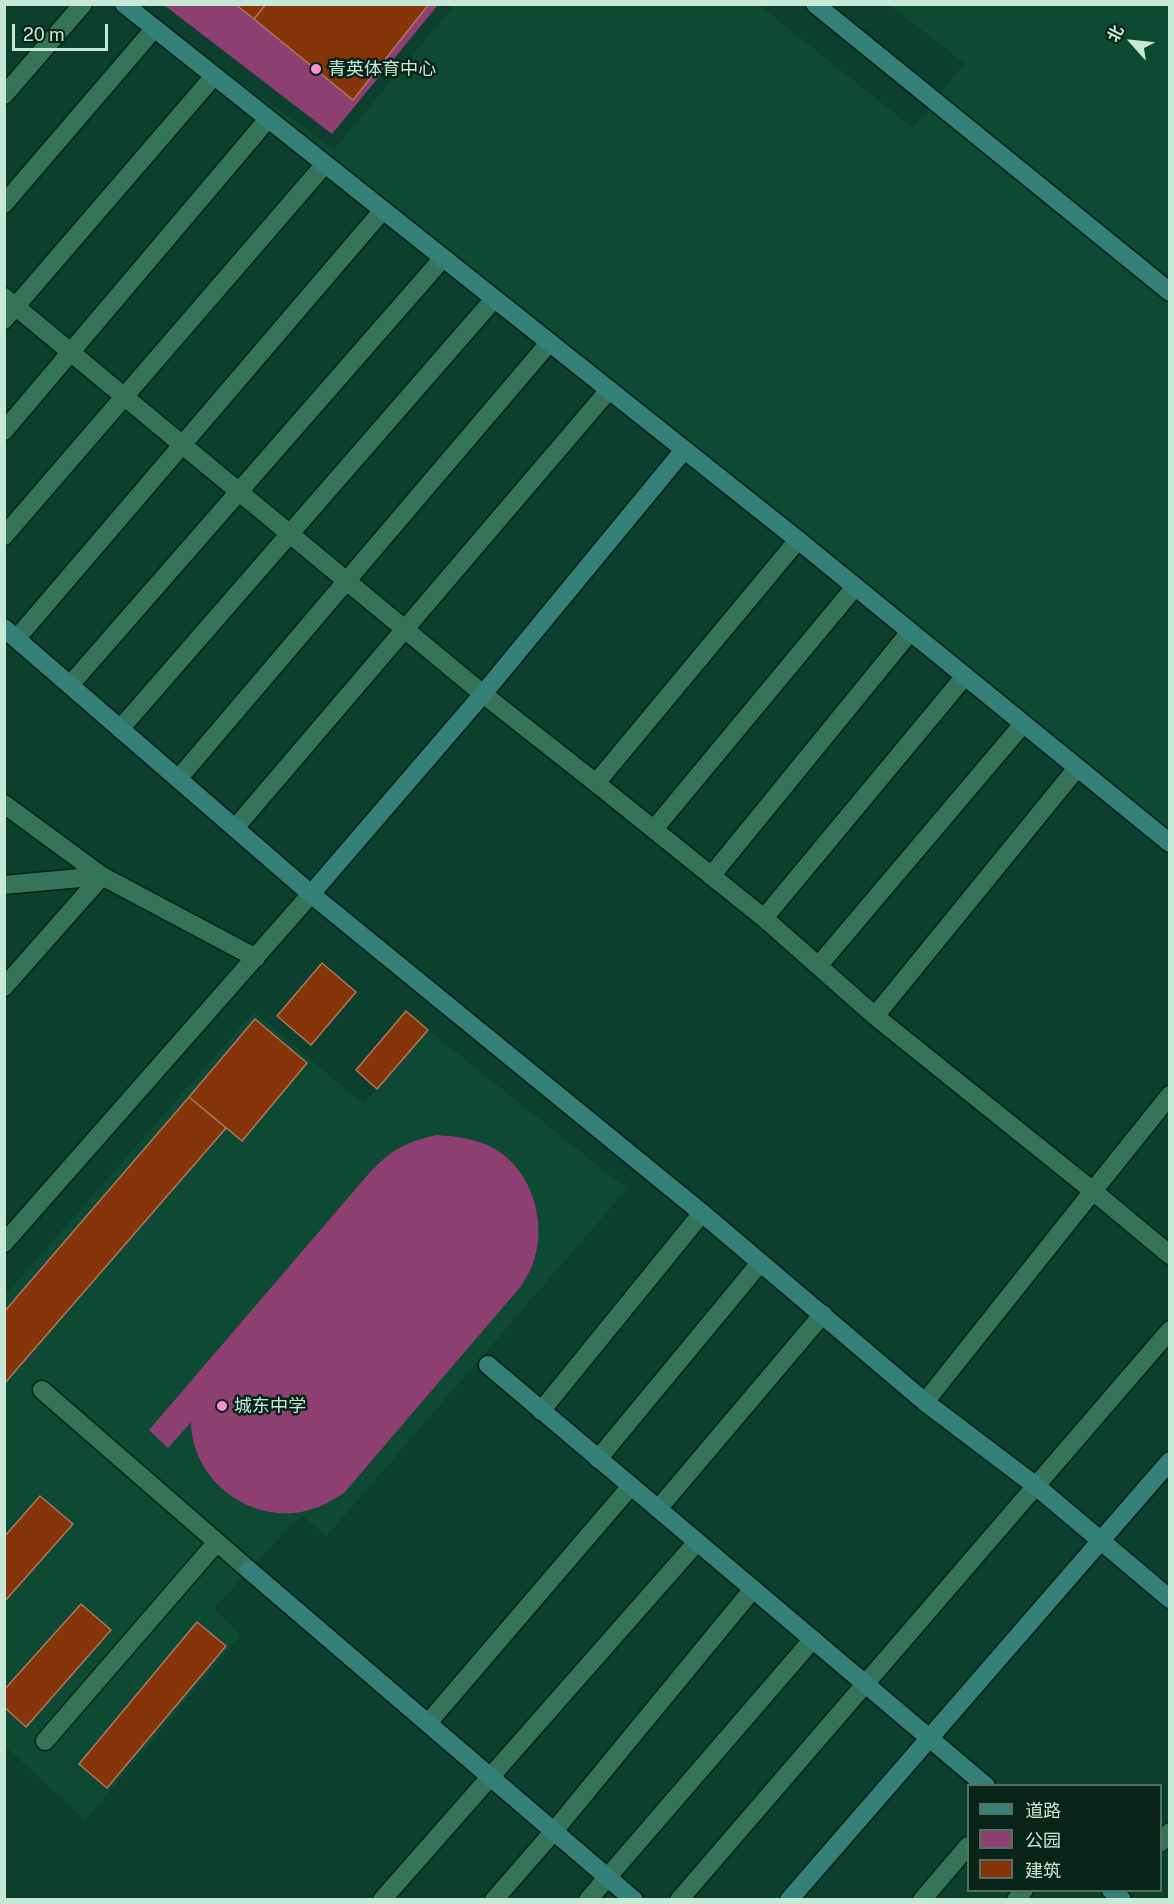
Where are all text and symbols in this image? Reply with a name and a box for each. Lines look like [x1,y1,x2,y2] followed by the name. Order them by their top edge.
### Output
[15,12,111,50] scale bar
[1102,12,1162,72] north arrow
[1103,22,1128,45] text: 北
[23,24,65,45] text: 20 m
[328,58,436,80] place label: 青英体育中心
[309,62,323,76] marker: 青英体育中心
[234,1395,306,1417] place label: 城东中学
[215,1399,229,1413] marker: 城东中学
[967,1784,1162,1892] legend
[1025,1800,1061,1821] text: 道路
[1025,1830,1061,1851] text: 公园
[1025,1860,1061,1881] text: 建筑

